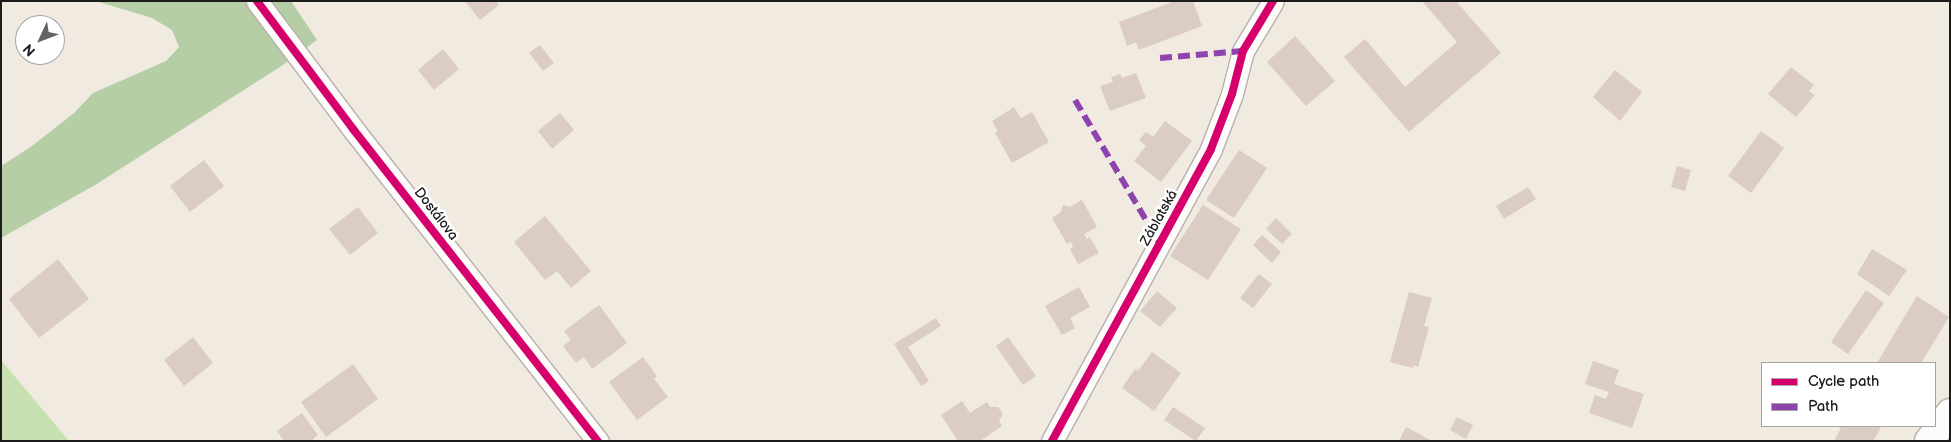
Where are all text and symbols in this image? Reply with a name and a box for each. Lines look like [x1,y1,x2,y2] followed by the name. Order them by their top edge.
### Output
[15,15,65,65] north arrow
[20,40,39,60] text: N
[410,184,462,244] street label: Dostálova
[1137,187,1181,249] street label: Záblatská
[1761,362,1936,427] legend
[1808,372,1879,391] text: Cycle path
[1808,397,1838,416] text: Path

